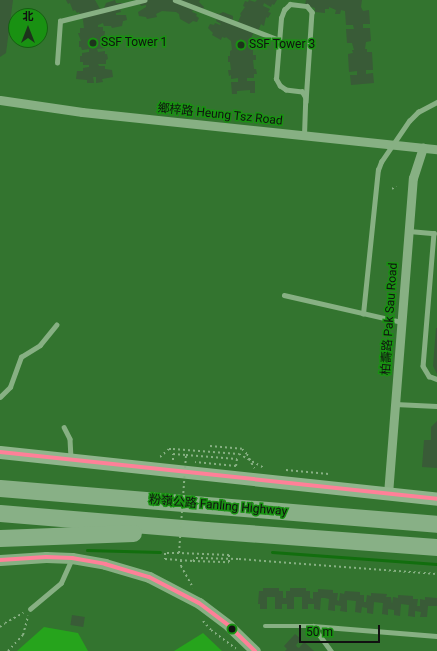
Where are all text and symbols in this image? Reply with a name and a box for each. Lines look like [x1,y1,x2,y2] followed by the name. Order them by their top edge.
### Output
[8,8,48,48] north arrow
[23,10,34,23] text: 北
[101,36,167,50] place label: SSF Tower 1
[88,38,98,48] marker: SSF Tower 1
[249,38,315,52] place label: SSF Tower 3
[236,40,246,50] marker: SSF Tower 3
[157,101,283,129] street label: 鄉梓路 Heung Tsz Road
[379,262,401,376] street label: 柏壽路 Pak Sau Road
[148,493,288,519] street label: 粉嶺公路 Fanling Highway
[301,617,382,643] scale bar
[227,624,237,634] unlabelled marker
[306,625,333,639] text: 50 m

